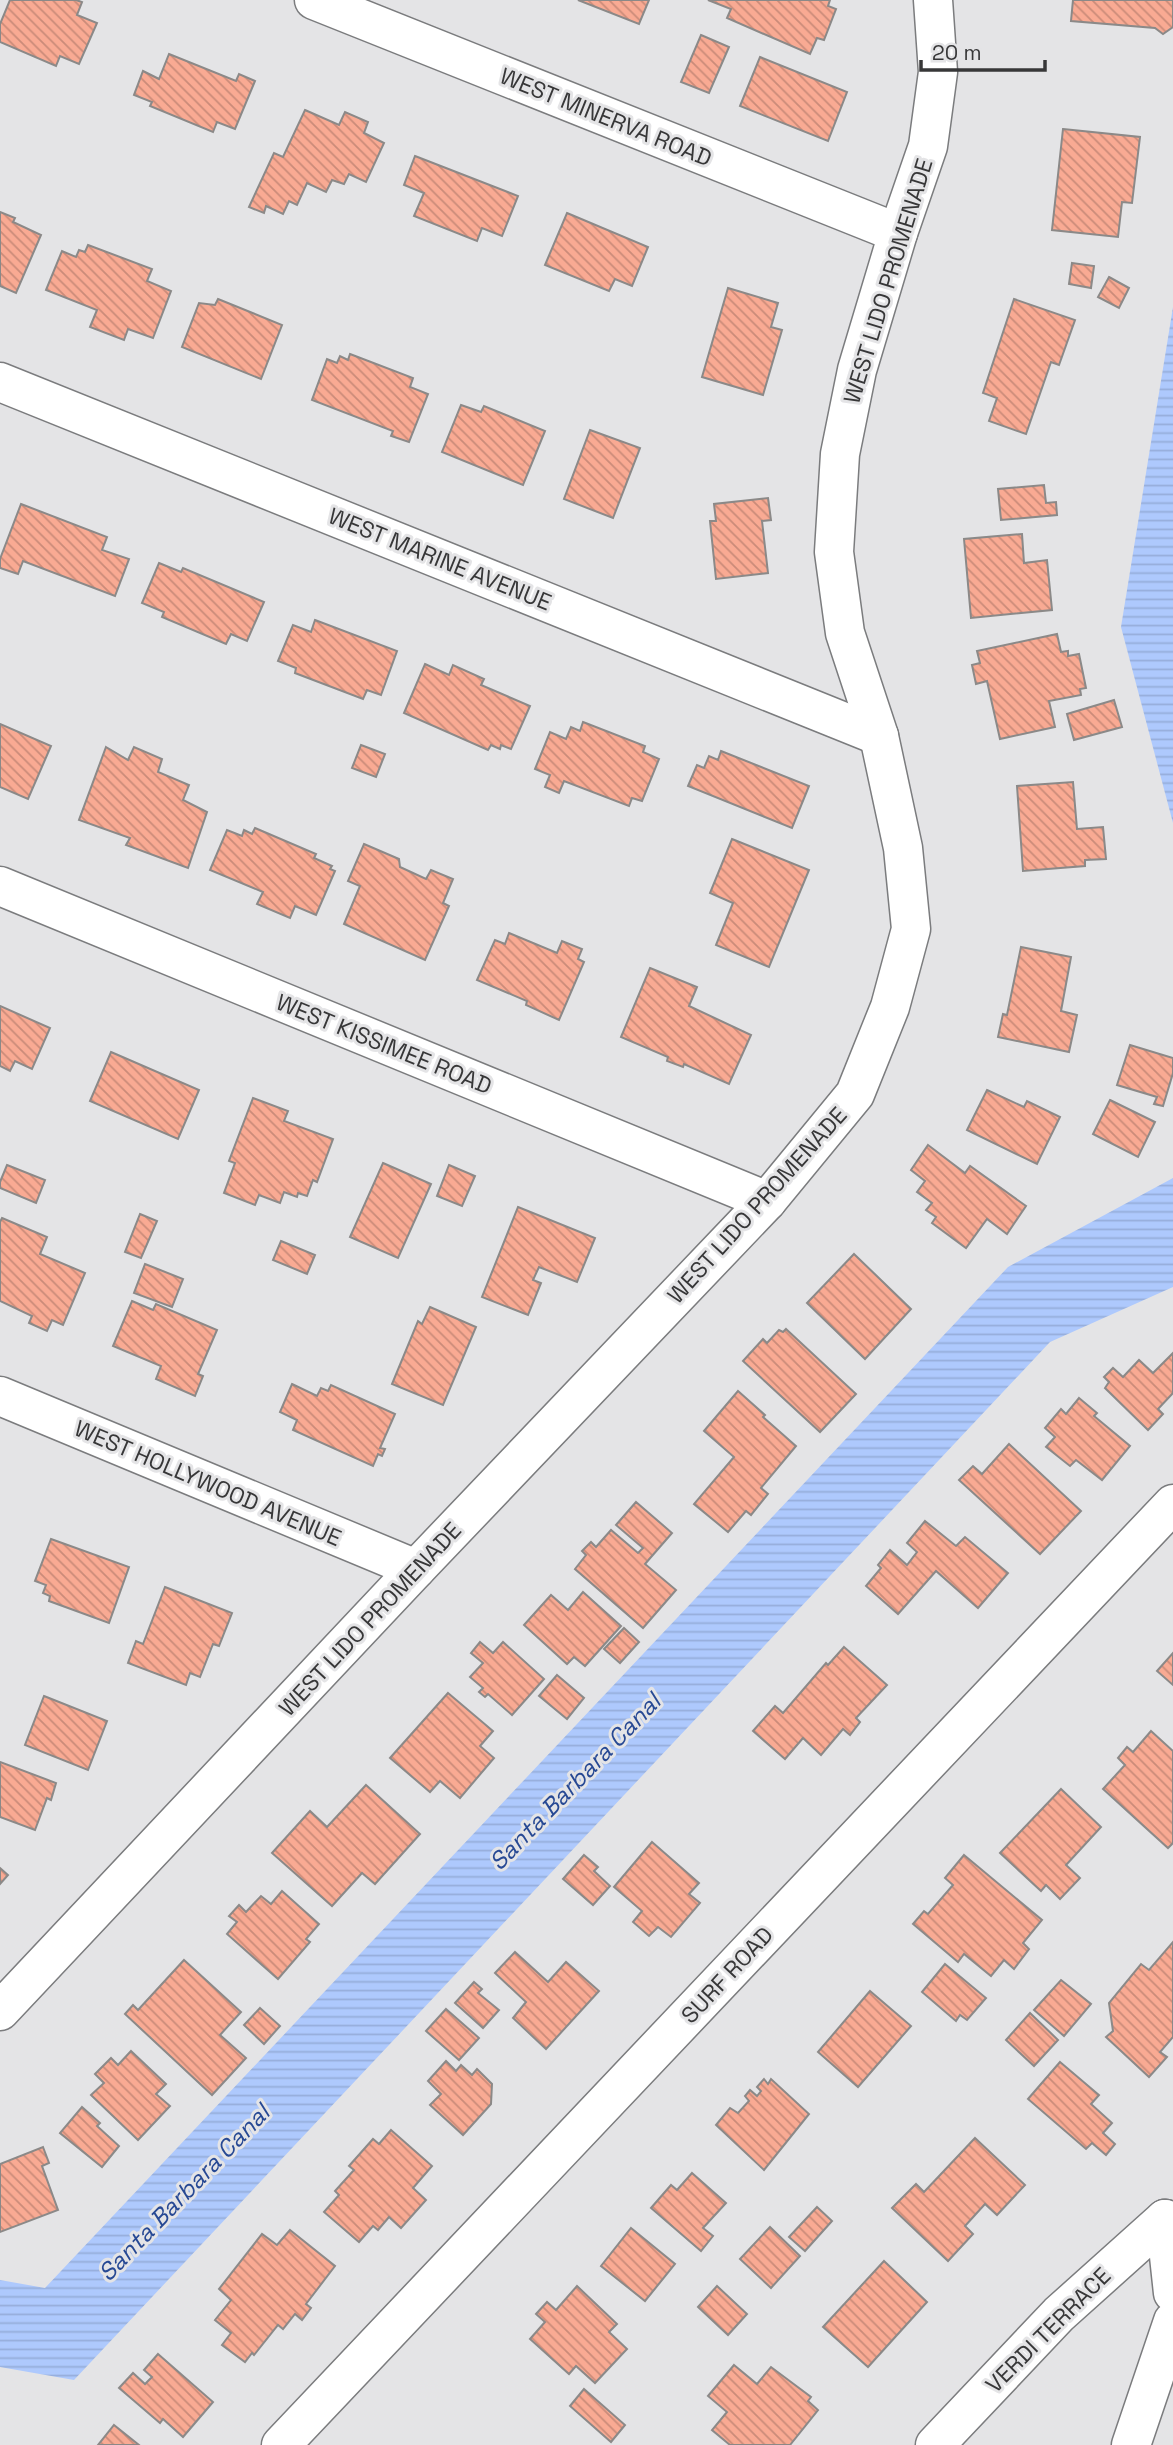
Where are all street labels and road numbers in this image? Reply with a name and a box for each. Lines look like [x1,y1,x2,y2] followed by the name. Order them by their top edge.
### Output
[496,61,716,173] street label: WEST MINERVA ROAD
[836,155,940,407] street label: WEST LIDO PROMENADE
[324,501,556,617] street label: WEST MARINE AVENUE
[272,987,496,1101] street label: WEST KISSIMEE ROAD
[661,1100,853,1310] street label: WEST LIDO PROMENADE
[70,1413,346,1553] street label: WEST HOLLYWOOD AVENUE
[272,1516,468,1722] street label: WEST LIDO PROMENADE
[675,1920,779,2030] street label: SURF ROAD
[979,2261,1117,2399] street label: VERDI TERRACE

